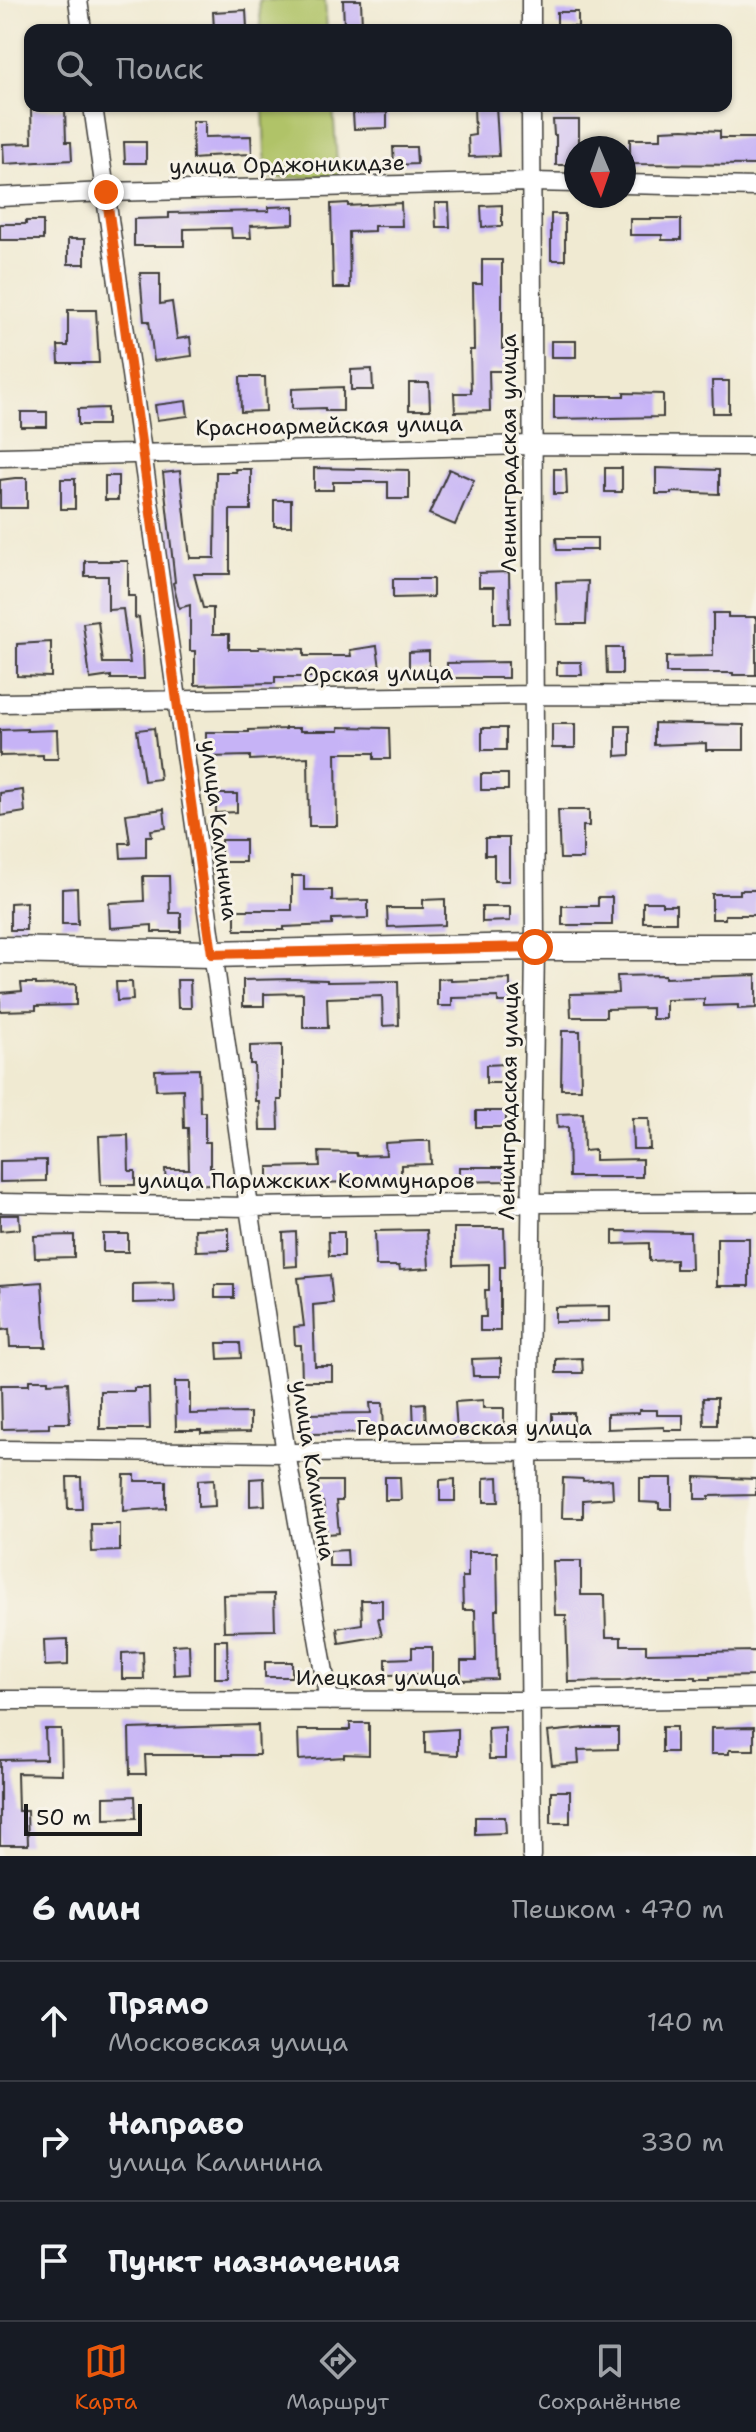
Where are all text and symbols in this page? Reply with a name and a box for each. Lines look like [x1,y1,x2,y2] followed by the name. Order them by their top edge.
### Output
[24,24,732,112] search box
[52,46,96,90] icon: search
[116,48,204,89] text: Поиск
[564,136,636,208] north arrow
[169,148,405,181] street label: улица Орджоникидзе
[88,174,124,210] route end
[494,333,523,572] street label: Ленинградская улица
[195,409,463,442] street label: Красноармейская улица
[303,658,454,689] street label: Орская улица
[194,738,245,922] street label: улица Калинина
[517,929,553,965] route start
[492,981,525,1220] street label: Ленинградская улица
[137,1166,475,1195] street label: улица Парижских Коммунаров
[285,1378,342,1562] street label: улица Калинина
[356,1413,592,1442] street label: Герасимовская улица
[296,1663,461,1692] street label: Илецкая улица
[24,1800,142,1836] scale bar
[36,1803,91,1832] text: 50 m
[32,1885,141,1931] text: 6 мин
[512,1891,724,1926] text: Пешком · 470 m
[108,1983,209,2024] text: Прямо
[32,1999,76,2043] icon: ahead
[647,2004,724,2039] text: 140 m
[108,2024,348,2059] text: Московская улица
[108,2103,244,2144] text: Направо
[32,2119,76,2163] icon: right
[640,2124,724,2159] text: 330 m
[108,2144,323,2179] text: улица Калинина
[32,2239,76,2283] icon: arrive
[108,2241,400,2282] text: Пункт назначения
[74,2339,137,2416] tab: Карта
[286,2339,389,2416] tab: Маршрут
[538,2339,682,2416] tab: Сохранённые

